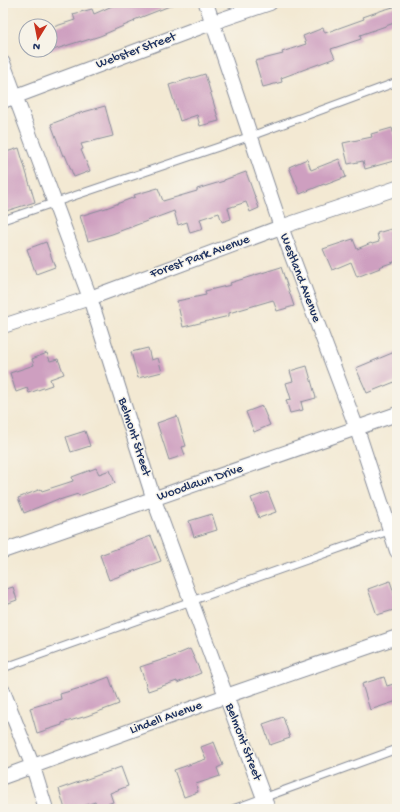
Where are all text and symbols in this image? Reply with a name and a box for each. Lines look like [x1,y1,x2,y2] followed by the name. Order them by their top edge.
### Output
[18,18,58,58] north arrow
[94,29,180,72] street label: Webster Street
[32,39,41,52] text: N
[276,231,324,325] street label: Westland Avenue
[147,232,252,282] street label: Forest Park Avenue
[114,395,154,480] street label: Belmont Street
[155,461,245,505] street label: Woodlawn Drive
[128,698,205,738] street label: Lindell Avenue
[221,700,265,784] street label: Belmont Street

